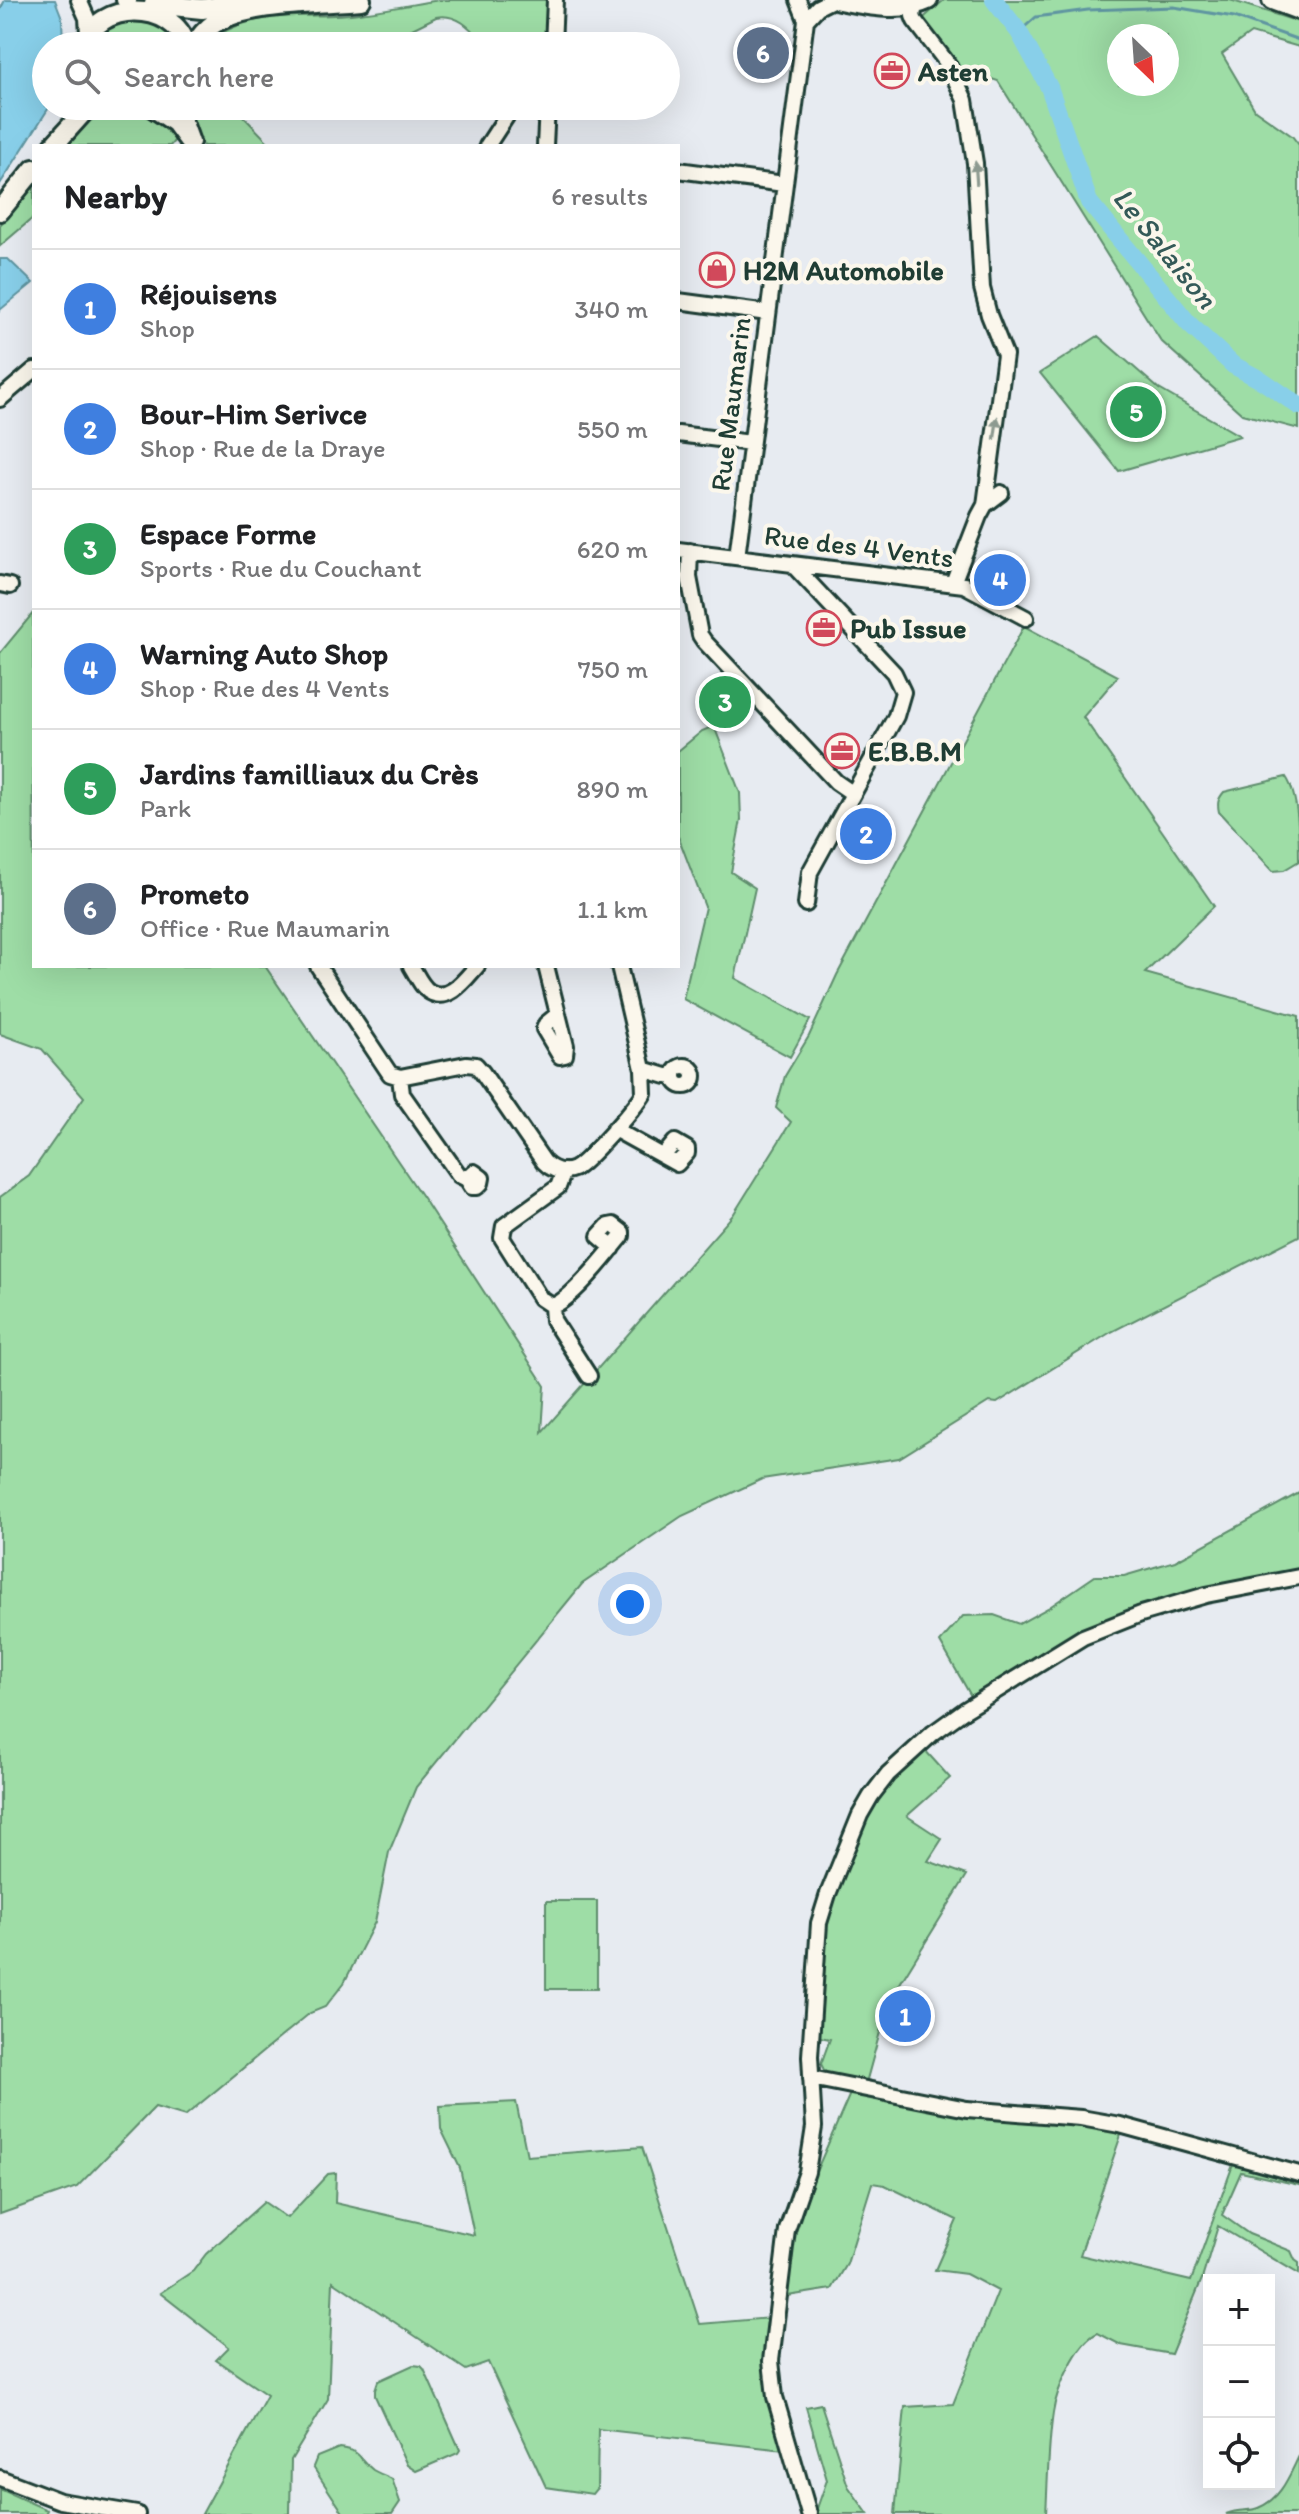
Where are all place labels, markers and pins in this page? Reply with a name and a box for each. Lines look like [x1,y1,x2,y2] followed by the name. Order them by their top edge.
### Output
[737,23,789,83] pin: 6
[873,52,911,90] office icon: Asten
[917,54,988,88] place label: Asten
[698,251,736,289] shop icon: H2M Automobile
[743,253,944,287] place label: H2M Automobile
[1110,382,1162,442] pin: 5
[974,550,1026,610] pin: 4
[805,609,843,647] office icon: Pub Issue
[850,611,967,645] place label: Pub Issue
[699,672,751,732] pin: 3
[823,732,861,770] office icon: E.B.B.M
[868,734,962,768] place label: E.B.B.M
[840,804,892,864] pin: 2
[879,1986,931,2046] pin: 1

